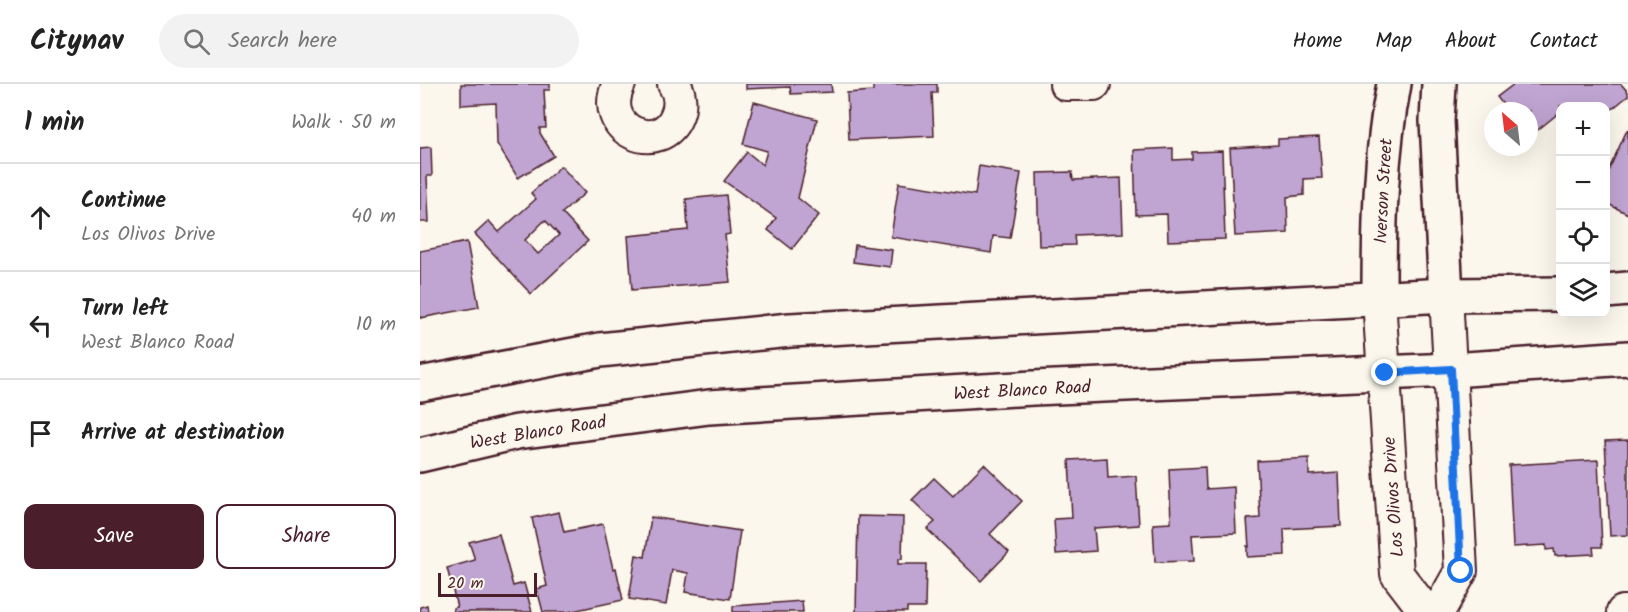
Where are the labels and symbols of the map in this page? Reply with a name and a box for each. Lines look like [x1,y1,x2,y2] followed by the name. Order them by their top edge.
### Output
[1484,102,1538,156] north arrow
[1367,137,1402,245] street label: Iverson Street
[1371,359,1397,385] route end
[953,373,1092,410] street label: West Blanco Road
[468,408,609,459] street label: West Blanco Road
[1376,436,1413,558] street label: Los Olivos Drive
[1447,557,1473,583] route start
[438,570,537,598] scale bar

